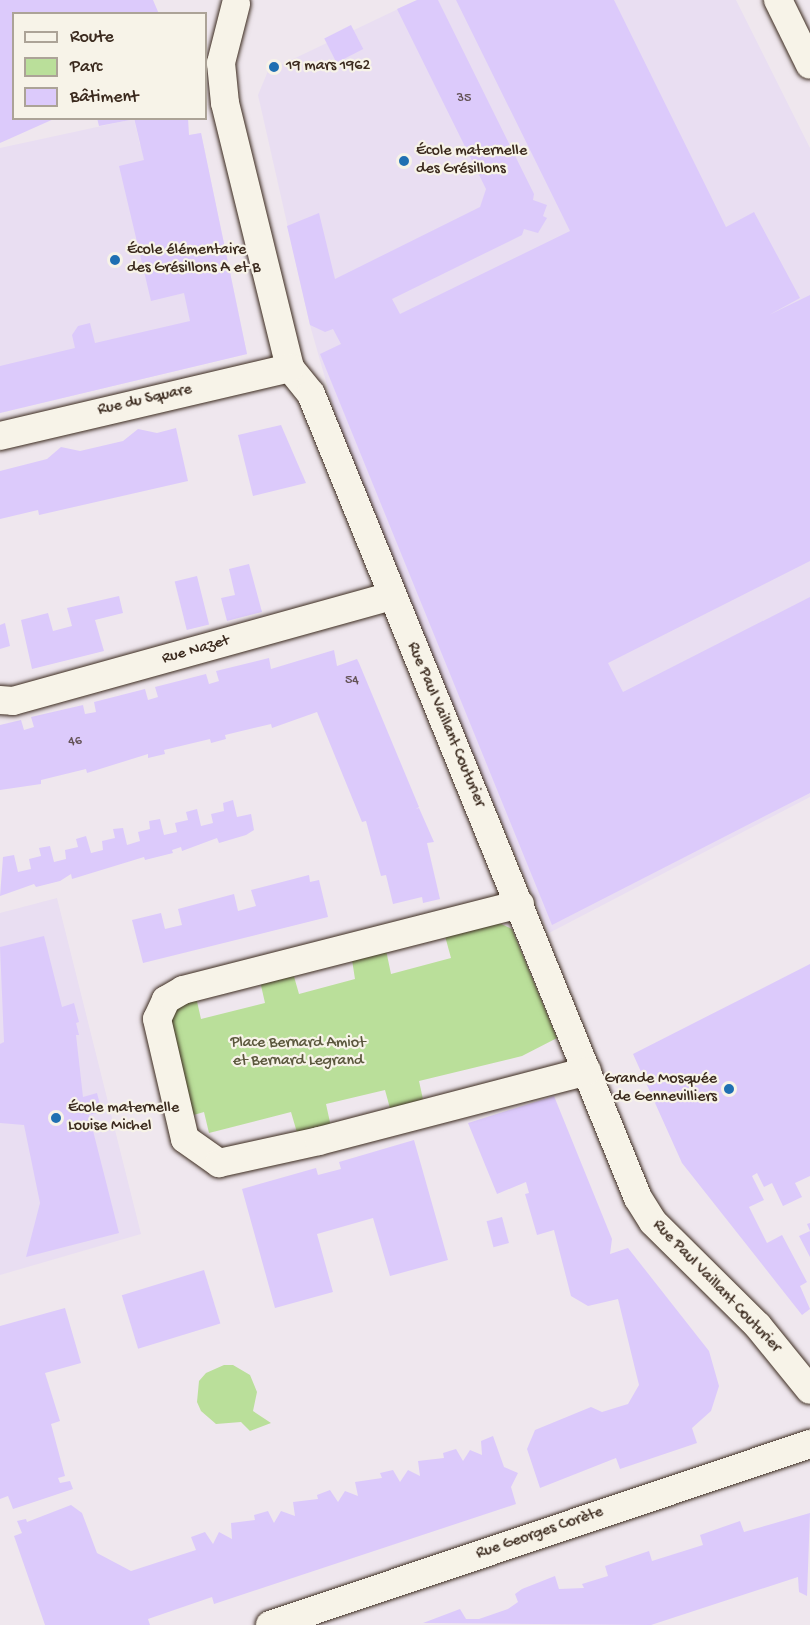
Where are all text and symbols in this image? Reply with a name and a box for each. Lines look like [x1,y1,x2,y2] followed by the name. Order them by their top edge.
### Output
[12,12,207,120] legend
[70,27,114,48] text: Route
[70,57,102,78] text: Parc
[286,57,370,77] place label: 19 mars 1962
[267,60,281,74] marker: 19 mars 1962
[70,87,138,108] text: Bâtiment
[457,91,471,107] house number: 35
[416,142,527,180] place label: École maternelle des Grésillons
[397,154,411,168] marker: École maternelle des Grésillons
[127,241,260,279] place label: École élémentaire des Grésillons A et B
[108,253,122,267] marker: École élémentaire des Grésillons A et B
[96,381,194,421] street label: Rue du Square
[160,632,232,670] street label: Rue Nazet
[402,640,488,810] street label: Rue Paul Vaillant Couturier
[345,673,359,689] house number: 54
[68,734,82,750] house number: 46
[230,1034,366,1072] park label: Place Bernard Amiot et Bernard Legrand
[604,1070,717,1108] place label: Grande Mosquée de Gennevilliers
[722,1082,736,1096] marker: Grande Mosquée de Gennevilliers
[68,1099,179,1137] place label: École maternelle Louise Michel
[49,1111,63,1125] marker: École maternelle Louise Michel
[648,1217,784,1357] street label: Rue Paul Vaillant Couturier
[474,1503,606,1565] street label: Rue Georges Corète

